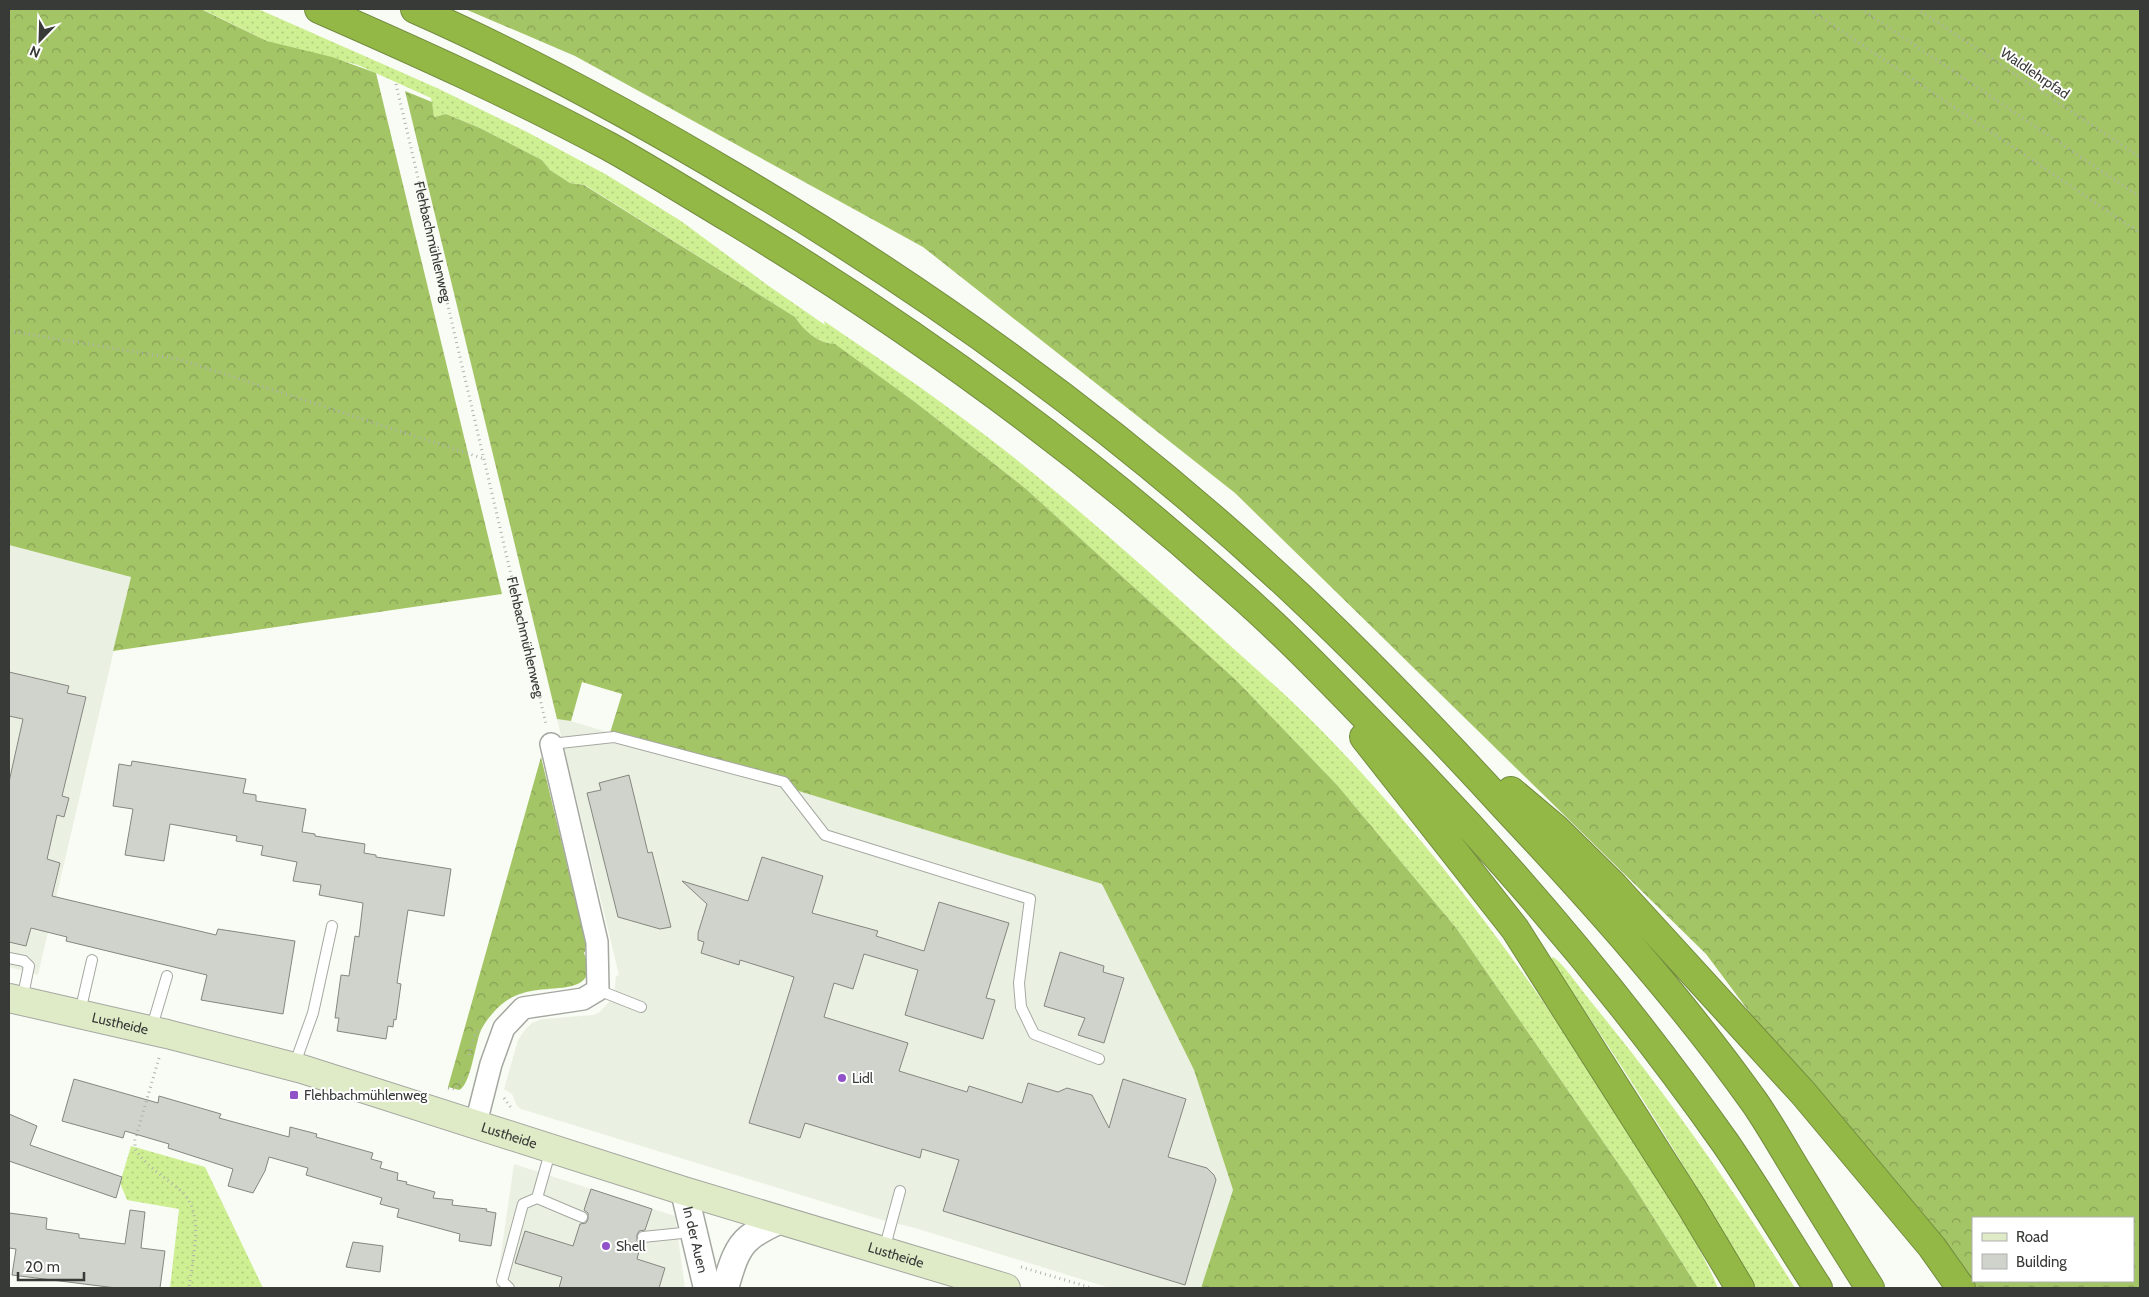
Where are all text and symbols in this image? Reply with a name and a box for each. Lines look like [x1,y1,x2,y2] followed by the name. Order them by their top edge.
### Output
[15,15,65,65] north arrow
[27,42,43,62] text: N
[1997,43,2073,103] street label: Waldlehrpfad
[410,180,456,305] street label: Flehbachmühlenweg
[503,575,549,700] street label: Flehbachmühlenweg
[90,1008,150,1038] street label: Lustheide
[852,1069,874,1087] place label: Lidl
[836,1072,848,1084] marker: Lidl
[304,1086,428,1104] place label: Flehbachmühlenweg
[288,1089,300,1101] marker: Flehbachmühlenweg
[479,1118,539,1152] street label: Lustheide
[679,1205,712,1275] street label: In der Auen
[1972,1217,2134,1282] legend
[2016,1228,2049,1246] text: Road
[616,1237,646,1255] place label: Shell
[866,1238,926,1272] street label: Lustheide
[600,1240,612,1252] marker: Shell
[18,1250,84,1282] scale bar
[2016,1253,2067,1271] text: Building
[25,1258,60,1276] text: 20 m

